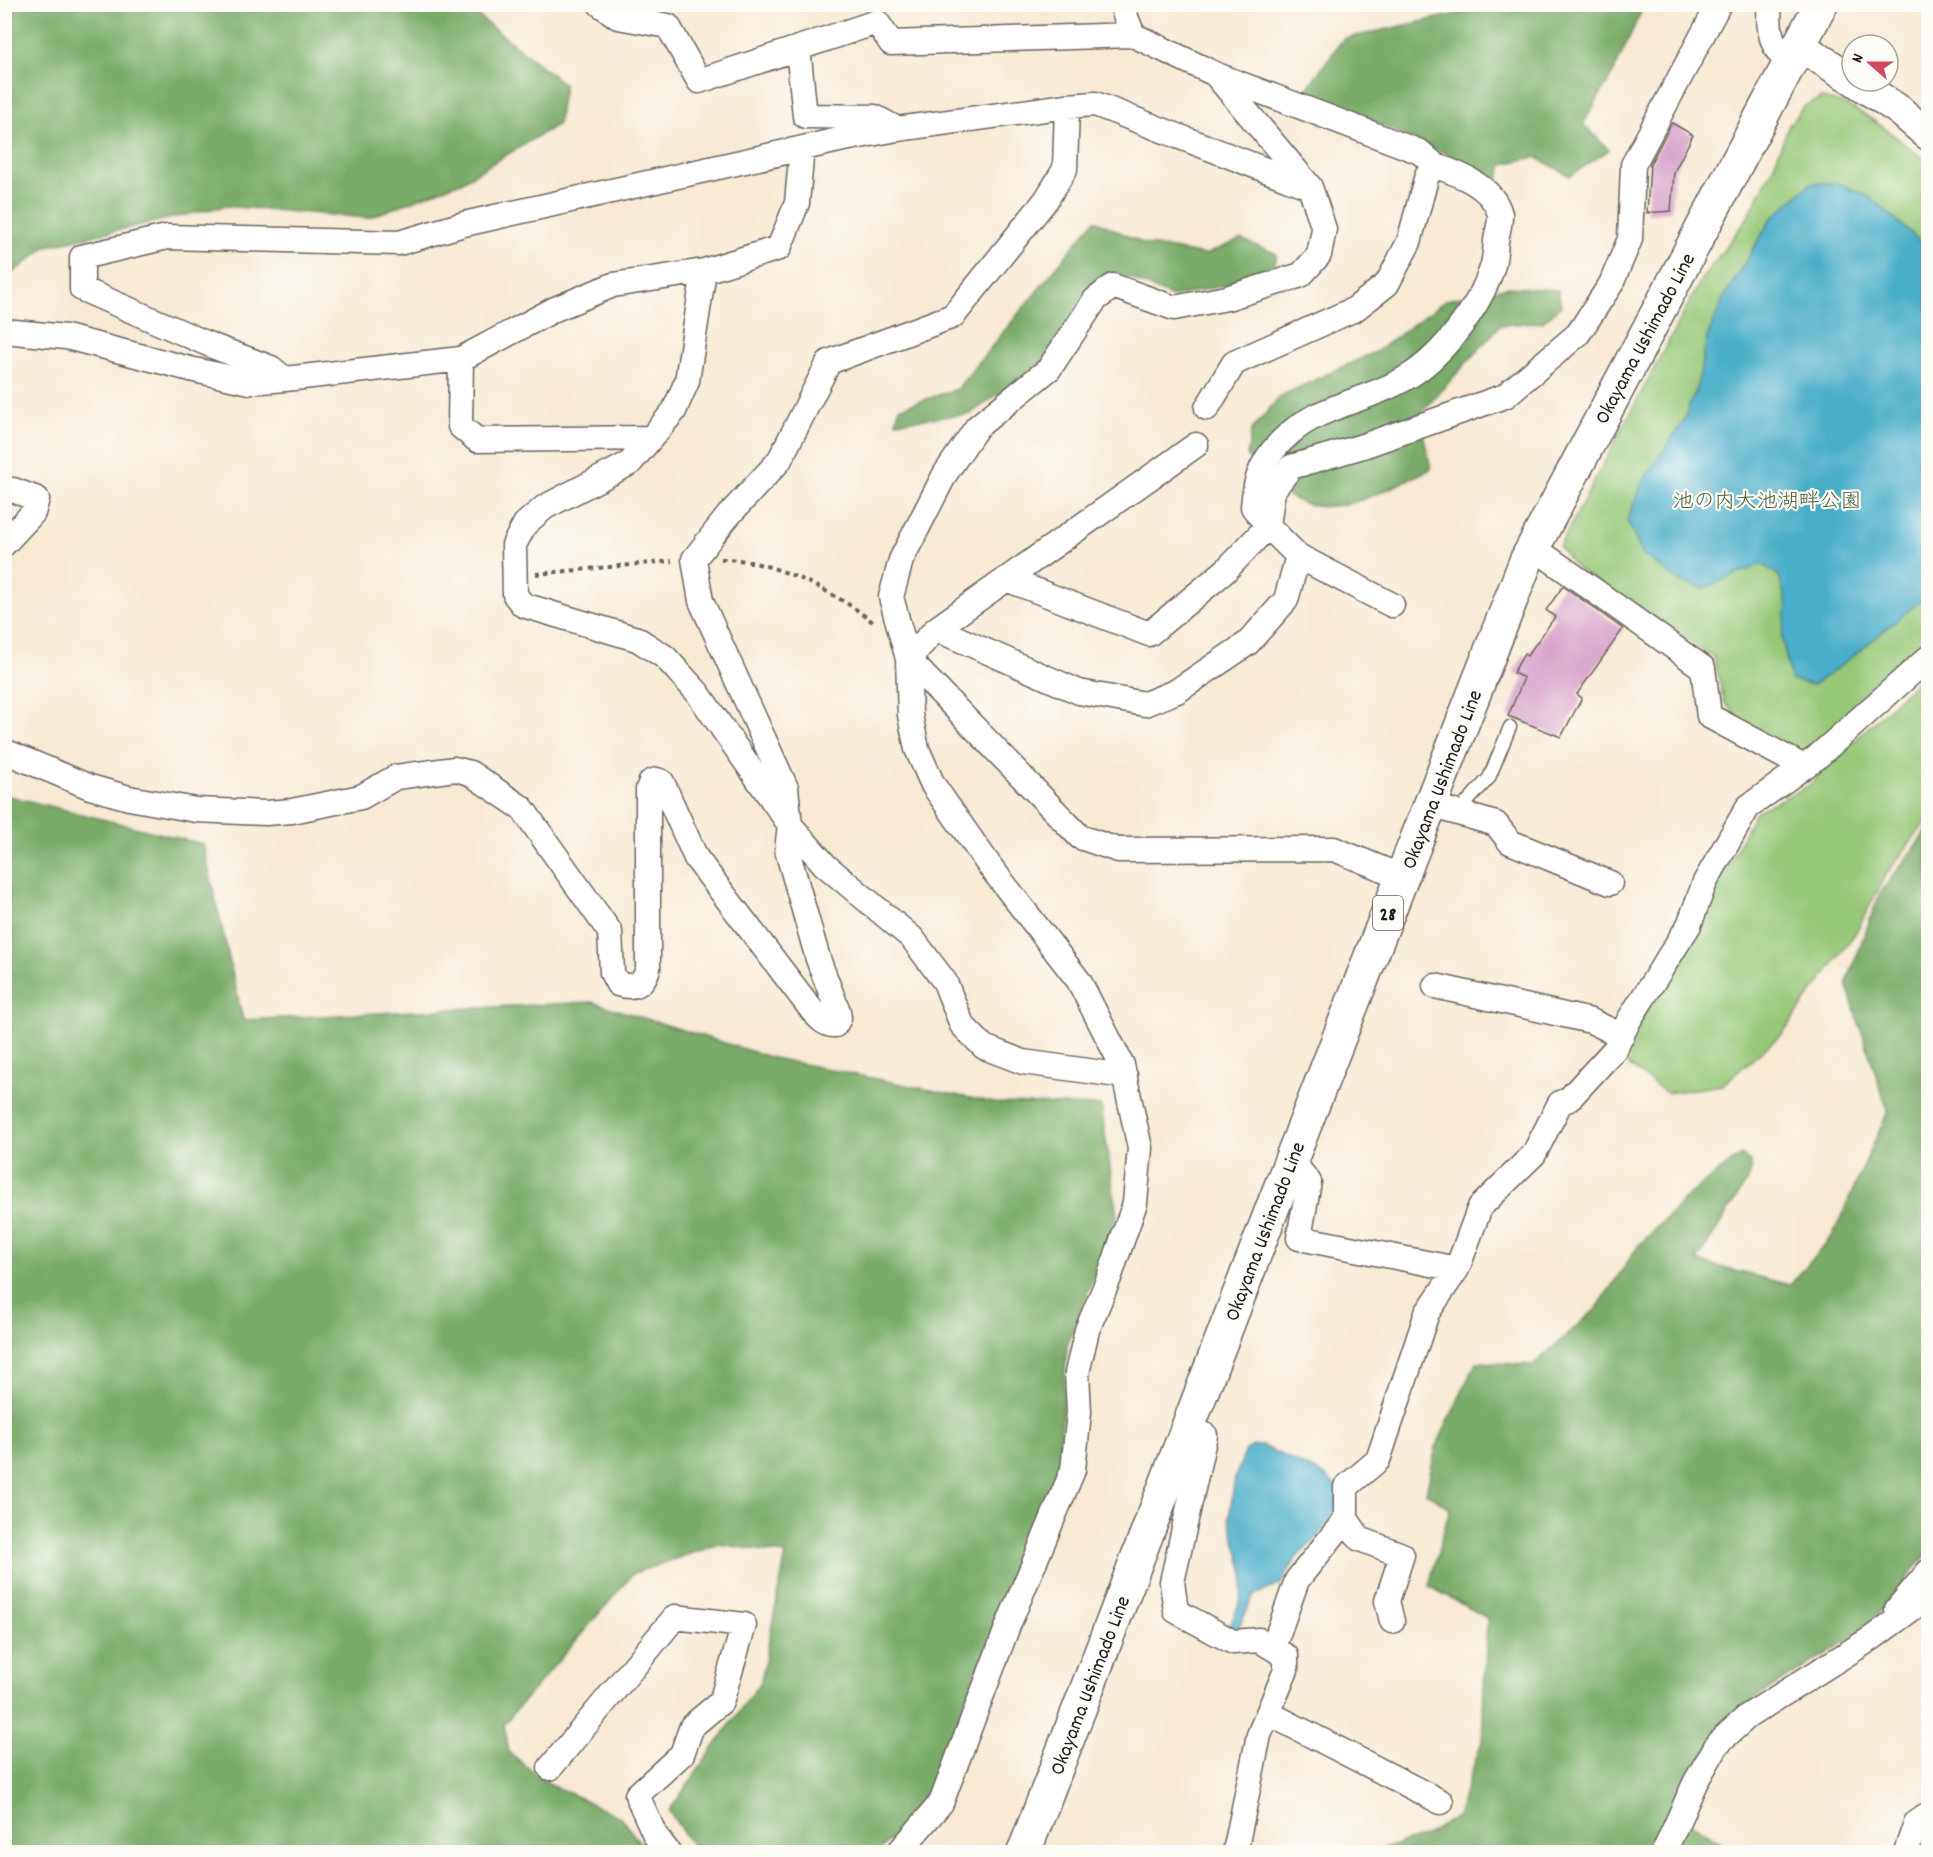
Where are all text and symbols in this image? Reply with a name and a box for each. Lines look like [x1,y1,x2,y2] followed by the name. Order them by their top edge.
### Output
[1840,33,1900,93] north arrow
[1846,51,1871,66] text: N
[1589,248,1705,430] street label: Okayama Ushimado Line
[1673,488,1862,518] park label: 池の内大池湖畔公園
[1396,686,1492,874] street label: Okayama Ushimado Line
[1373,896,1403,930] road number: 28
[1219,1138,1315,1326] street label: Okayama Ushimado Line
[1044,1592,1140,1780] street label: Okayama Ushimado Line

